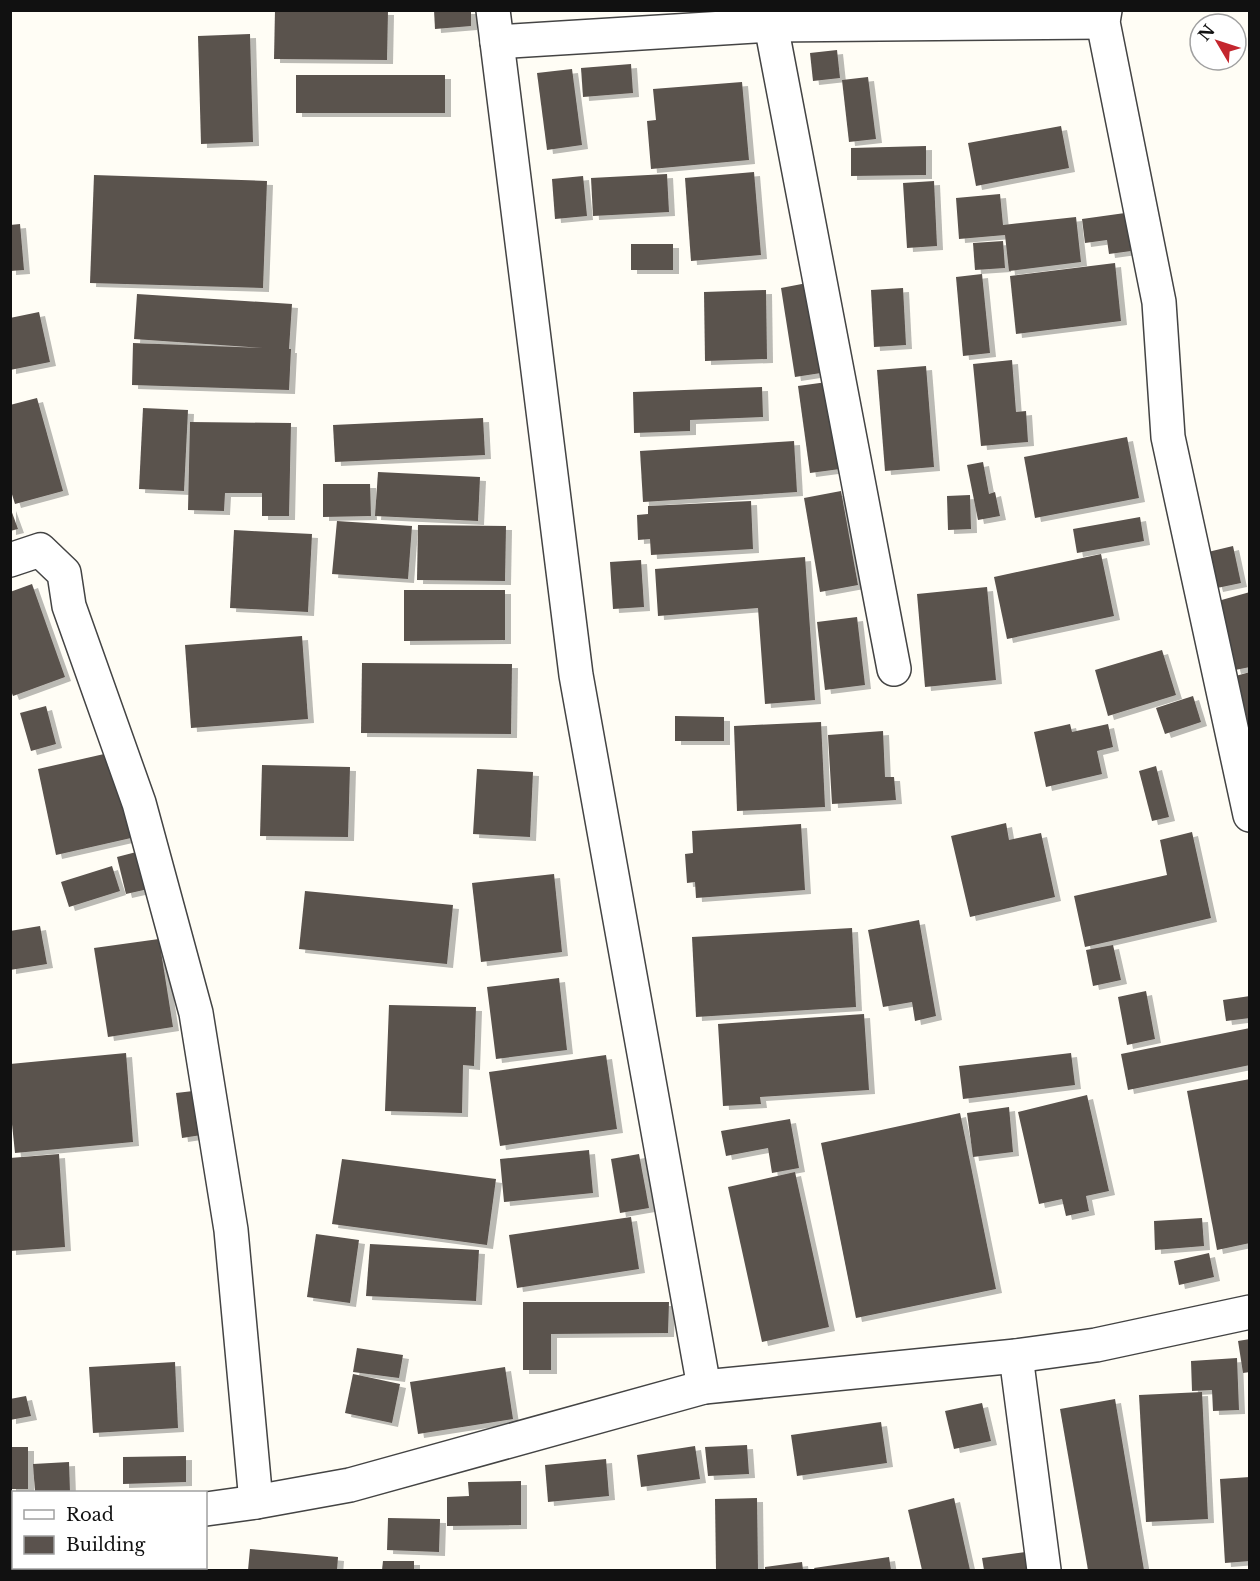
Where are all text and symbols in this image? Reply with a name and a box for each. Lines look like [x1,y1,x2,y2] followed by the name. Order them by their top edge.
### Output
[1188,12,1248,72] north arrow
[1194,20,1219,45] text: N
[12,1491,207,1569] legend
[66,1504,114,1526] text: Road
[66,1534,145,1556] text: Building

